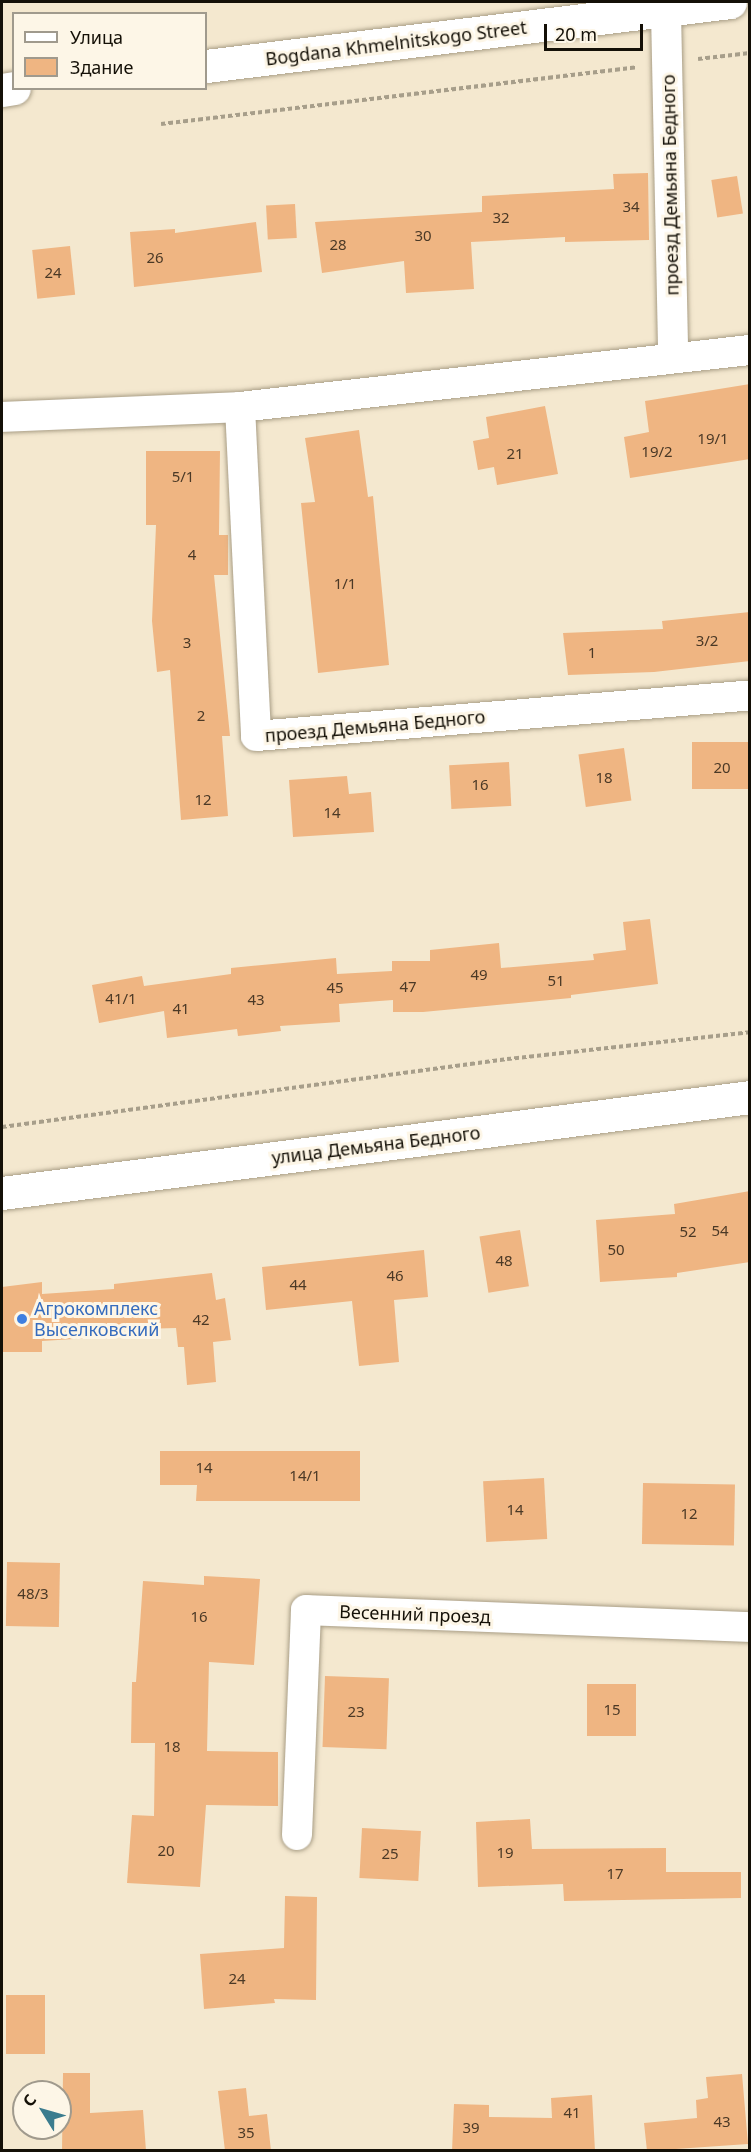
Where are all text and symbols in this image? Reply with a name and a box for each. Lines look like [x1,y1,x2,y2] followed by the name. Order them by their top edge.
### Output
[12,12,207,90] legend
[547,12,646,50] scale bar
[264,16,528,70] street label: Bogdana Khmelnitskogo Street
[555,22,597,46] text: 20 m
[70,25,123,49] text: Улица
[70,55,133,79] text: Здание
[657,74,683,296] street label: проезд Демьяна Бедного
[622,198,640,216] house number: 34
[492,209,510,227] house number: 32
[414,227,432,245] house number: 30
[329,236,347,254] house number: 28
[146,249,164,267] house number: 26
[44,264,62,282] house number: 24
[697,430,729,448] house number: 19/1
[641,443,673,461] house number: 19/2
[506,445,524,463] house number: 21
[172,468,194,486] house number: 5/1
[188,546,196,564] house number: 4
[334,575,356,593] house number: 1/1
[696,632,718,650] house number: 3/2
[183,634,191,652] house number: 3
[588,644,596,662] house number: 1
[264,706,486,746] street label: проезд Демьяна Бедного
[197,707,205,725] house number: 2
[713,759,731,777] house number: 20
[595,769,613,787] house number: 18
[471,776,489,794] house number: 16
[194,791,212,809] house number: 12
[323,804,341,822] house number: 14
[470,966,488,984] house number: 49
[547,972,565,990] house number: 51
[399,978,417,996] house number: 47
[326,979,344,997] house number: 45
[105,990,137,1008] house number: 41/1
[247,991,265,1009] house number: 43
[172,1000,190,1018] house number: 41
[270,1121,482,1169] street label: улица Демьяна Бедного
[711,1222,729,1240] house number: 54
[679,1223,697,1241] house number: 52
[607,1241,625,1259] house number: 50
[495,1252,513,1270] house number: 48
[386,1267,404,1285] house number: 46
[289,1276,307,1294] house number: 44
[34,1298,159,1340] place label: Агрокомплекс Выселковский
[192,1311,210,1329] house number: 42
[15,1312,29,1326] marker: Агрокомплекс Выселковский
[195,1459,213,1477] house number: 14
[289,1467,321,1485] house number: 14/1
[506,1501,524,1519] house number: 14
[680,1505,698,1523] house number: 12
[17,1585,49,1603] house number: 48/3
[339,1601,491,1627] street label: Весенний проезд
[190,1608,208,1626] house number: 16
[603,1701,621,1719] house number: 15
[347,1703,365,1721] house number: 23
[163,1738,181,1756] house number: 18
[157,1842,175,1860] house number: 20
[496,1844,514,1862] house number: 19
[381,1845,399,1863] house number: 25
[606,1865,624,1883] house number: 17
[228,1970,246,1988] house number: 24
[12,2080,72,2140] north arrow
[17,2090,41,2111] text: С
[563,2104,581,2122] house number: 41
[713,2113,731,2131] house number: 43
[462,2119,480,2137] house number: 39
[237,2124,255,2142] house number: 35

